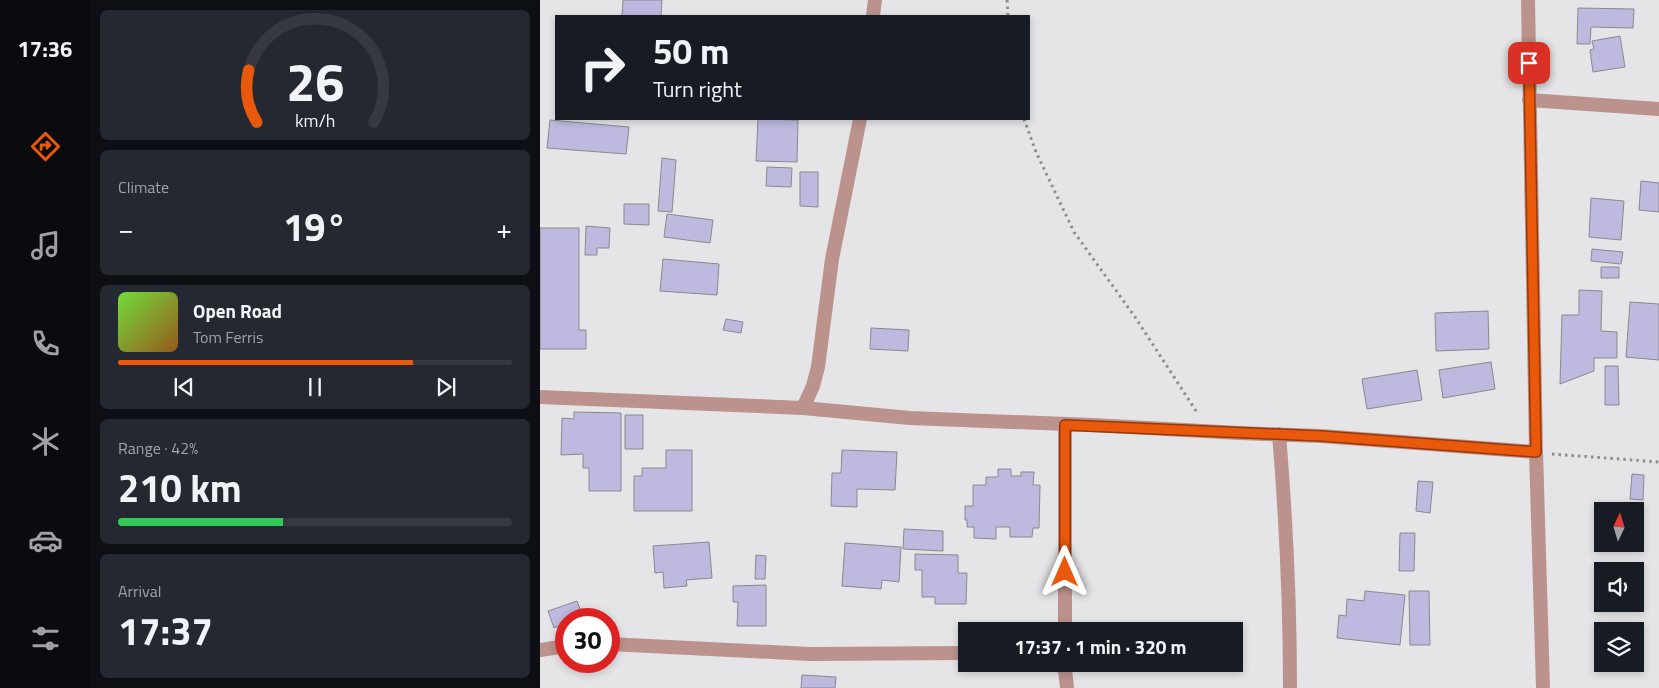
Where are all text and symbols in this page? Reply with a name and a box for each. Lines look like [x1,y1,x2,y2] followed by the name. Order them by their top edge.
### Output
[653,24,729,78] text: 50 m
[18,32,72,66] text: 17:36
[570,35,635,100] icon: right
[286,42,344,121] text: 26
[1508,42,1550,84] pin
[1515,49,1543,77] icon: arrive
[653,72,742,106] text: Turn right
[295,107,335,134] text: km/h
[28,129,63,164] icon: directions
[118,175,169,199] text: Climate
[283,198,347,256] text: 19°
[118,207,134,250] text: −
[496,207,512,250] text: +
[28,228,63,263] icon: music
[193,296,282,325] text: Open Road
[193,325,264,349] text: Tom Ferris
[28,326,63,361] icon: phone
[170,373,198,401] icon: previous
[301,373,329,401] icon: pause
[432,373,460,401] icon: next
[28,424,63,459] icon: climate
[118,436,198,460] text: Range · 42%
[118,459,242,517] text: 210 km
[1594,502,1644,552] north arrow
[1594,502,1644,672] map controls
[28,523,63,558] icon: car
[1038,545,1090,597] position arrow
[1594,562,1644,612] button: sound
[118,579,161,603] text: Arrival
[118,602,213,660] text: 17:37
[555,608,620,673] speed limit sign: 30
[28,621,63,656] icon: filters
[1594,622,1644,672] button: layers
[1014,632,1187,661] text: 17:37 · 1 min · 320 m

